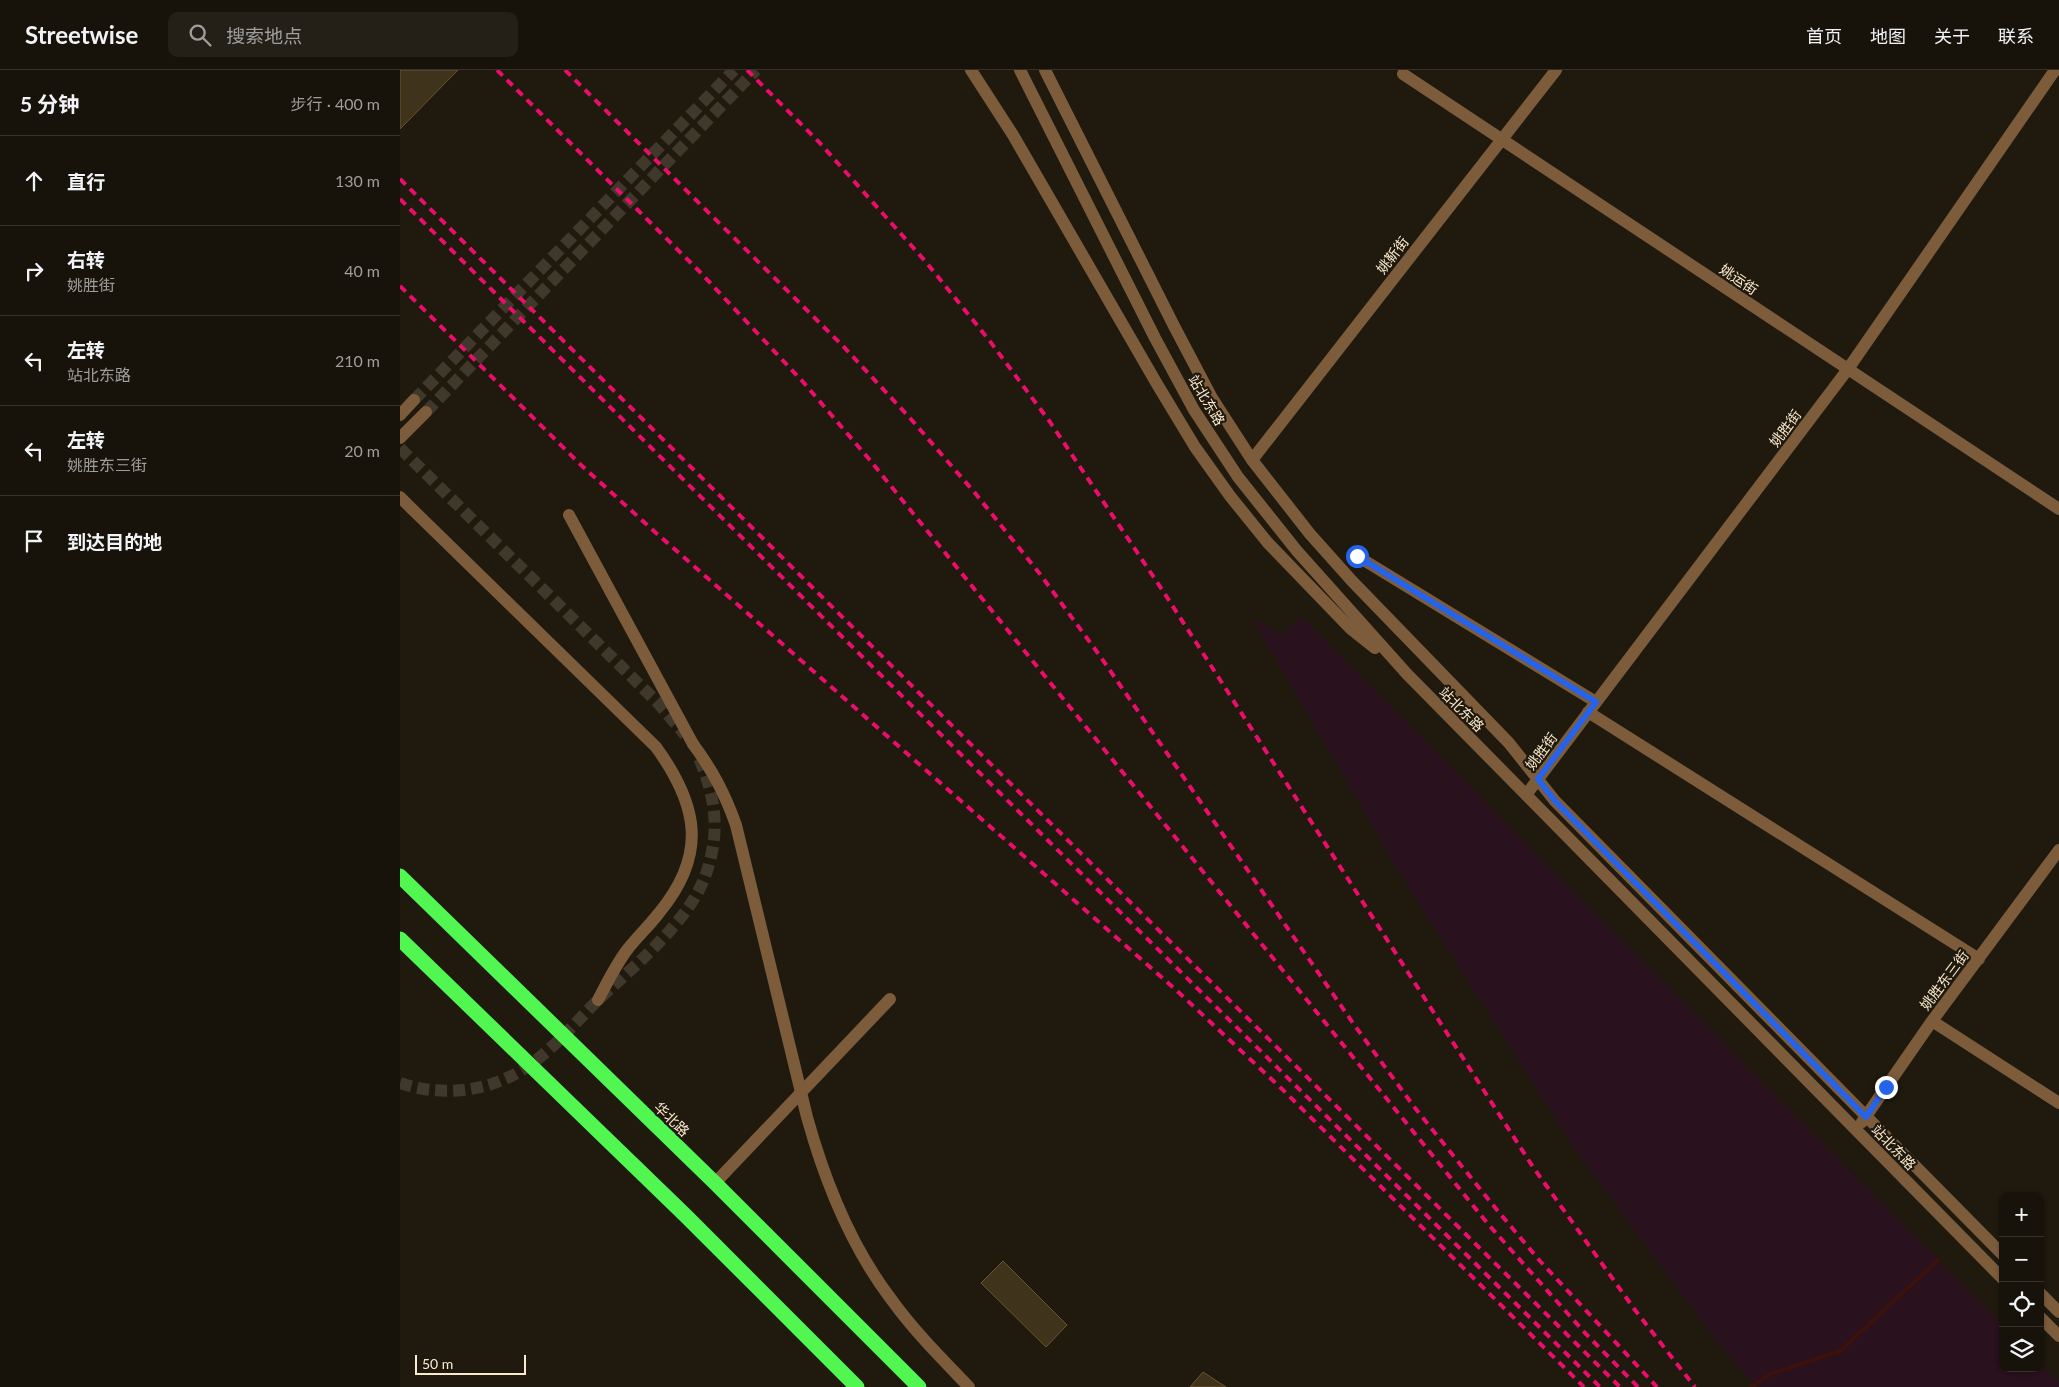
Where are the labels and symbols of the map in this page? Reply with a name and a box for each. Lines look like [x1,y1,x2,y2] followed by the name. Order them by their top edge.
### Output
[1372,233,1412,277] street label: 姚靳街
[1717,260,1761,298] street label: 姚运街
[1185,372,1229,428] street label: 站北东路
[1766,406,1804,450] street label: 姚胜街
[1346,545,1369,568] route start
[1436,683,1488,735] street label: 站北东路
[1522,729,1560,773] street label: 姚胜街
[1916,947,1972,1013] street label: 姚胜东三街
[1875,1076,1898,1099] route end
[651,1098,693,1140] street label: 华北路
[1868,1121,1920,1173] street label: 站北东路
[415,1352,526,1375] scale bar

